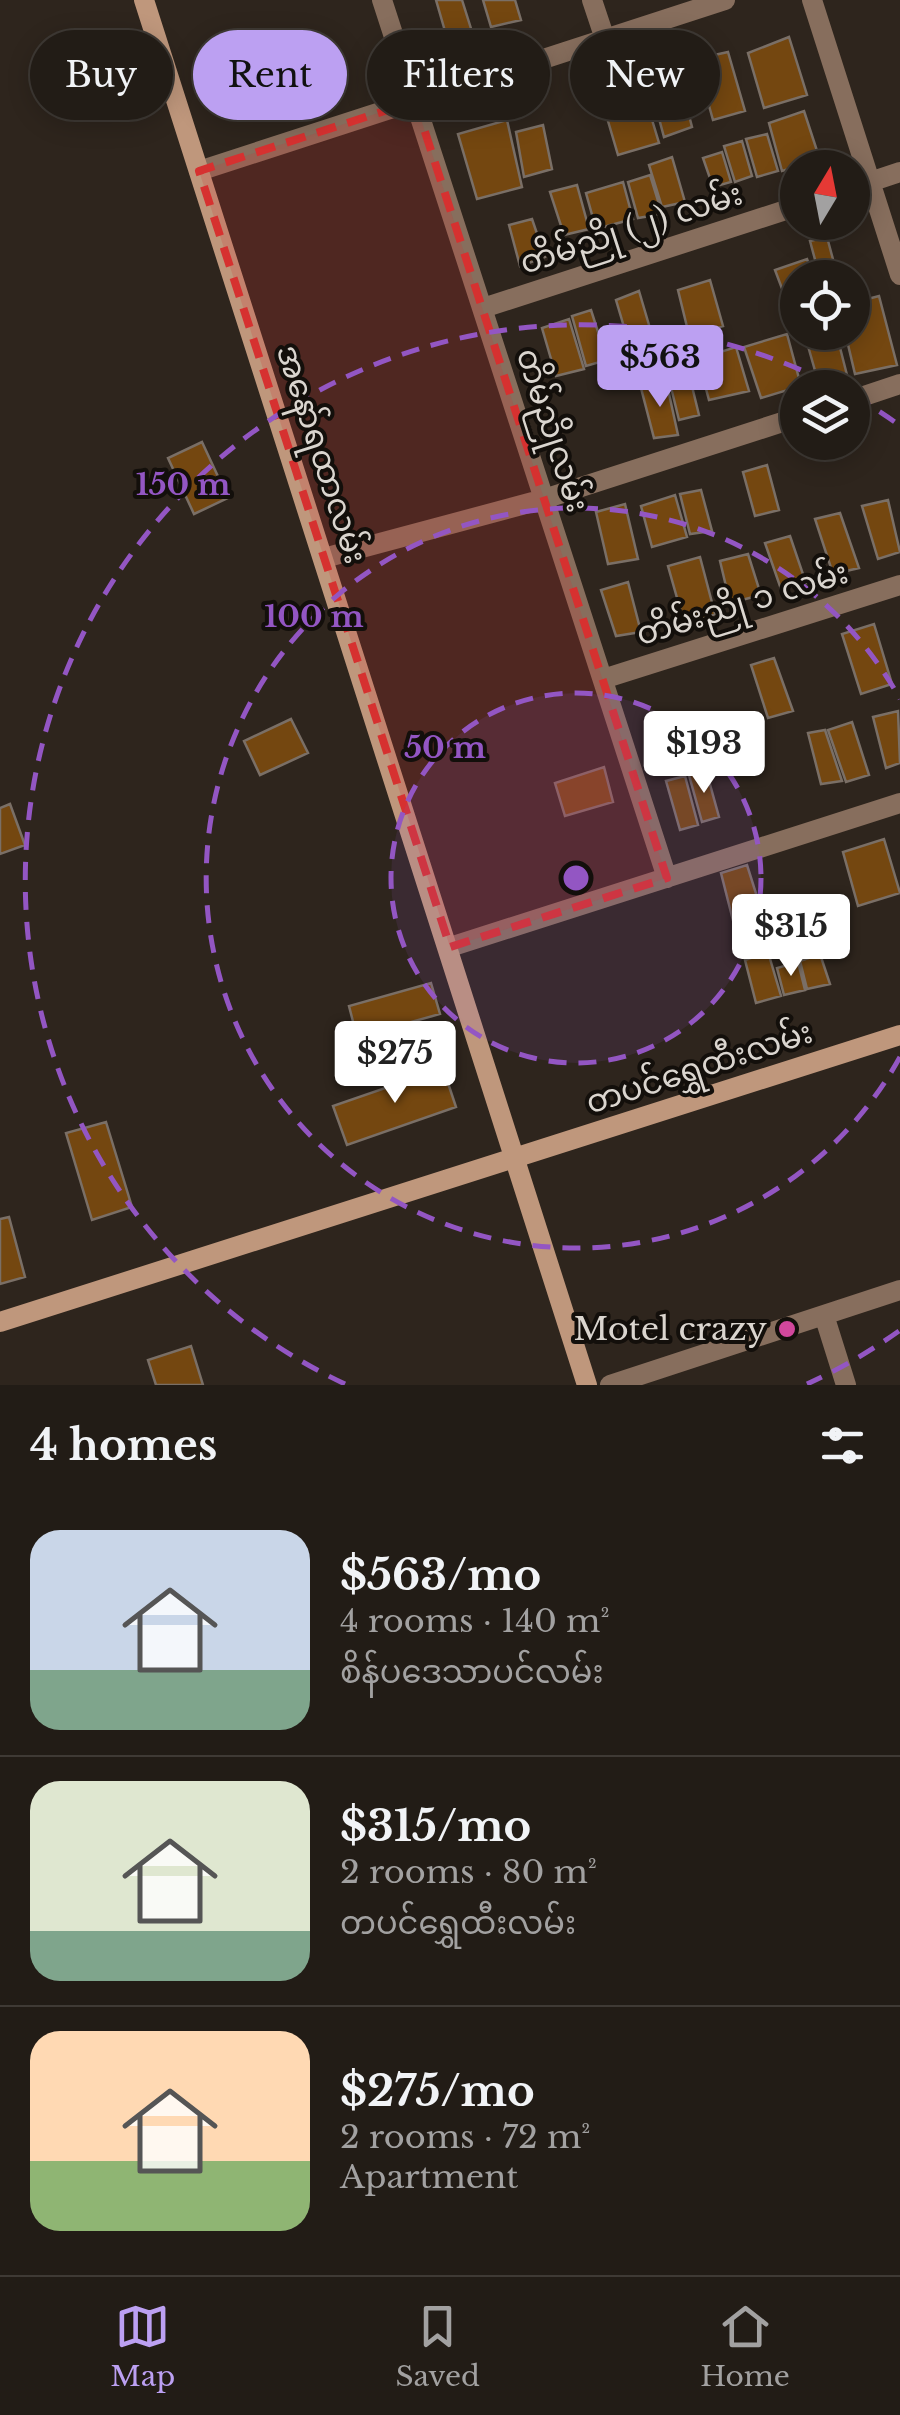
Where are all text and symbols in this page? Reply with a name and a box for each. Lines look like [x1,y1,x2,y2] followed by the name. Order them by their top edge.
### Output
[30,30,173,120] chip: Buy
[193,30,347,120] chip: Rent
[367,30,550,120] chip: Filters
[570,30,720,120] chip: New
[780,150,870,240] north arrow
[780,150,870,460] map controls
[514,170,749,288] street label: တိမ်ညို (၂) လမ်း
[780,260,870,350] button: locate
[601,325,719,410] pin: $563
[619,337,701,377] text: $563
[262,338,379,571] street label: အနော်ရထာလမ်း
[502,342,601,519] street label: တိမ်ညိုလမ်း
[780,370,870,460] button: layers
[136,466,230,503] text: 150 m
[630,549,855,660] street label: တိမ်းညို ၁ လမ်း
[264,598,364,635] text: 100 m
[645,711,763,796] pin: $193
[666,723,742,763] text: $193
[404,729,486,766] text: 50 m
[558,860,594,896] centre of rings
[732,894,850,979] pin: $315
[754,906,828,946] text: $315
[580,1009,819,1128] street label: တပင်ရွှေထီးလမ်း
[336,1021,454,1106] pin: $275
[357,1033,433,1073] text: $275
[574,1309,768,1349] place label: Motel crazy
[776,1318,798,1340] marker: Motel crazy
[815,1418,870,1473] icon: filters
[30,1419,217,1471] text: 4 homes
[340,1549,541,1601] text: $563/mo
[110,1570,230,1690] icon: home
[340,1601,610,1641] text: 4 rooms · 140 m²
[340,1652,604,1692] text: စိန်ပဒေသာပင်လမ်း
[340,1800,531,1852] text: $315/mo
[110,1821,230,1941] icon: home
[340,1852,597,1892] text: 2 rooms · 80 m²
[340,1903,576,1943] text: တပင်ရွှေထီးလမ်း
[340,2065,535,2117] text: $275/mo
[110,2071,230,2191] icon: home
[340,2117,590,2157] text: 2 rooms · 72 m²
[340,2157,518,2197] text: Apartment
[110,2299,175,2394] tab: Map
[396,2299,480,2394] tab: Saved
[700,2299,790,2394] tab: Home

